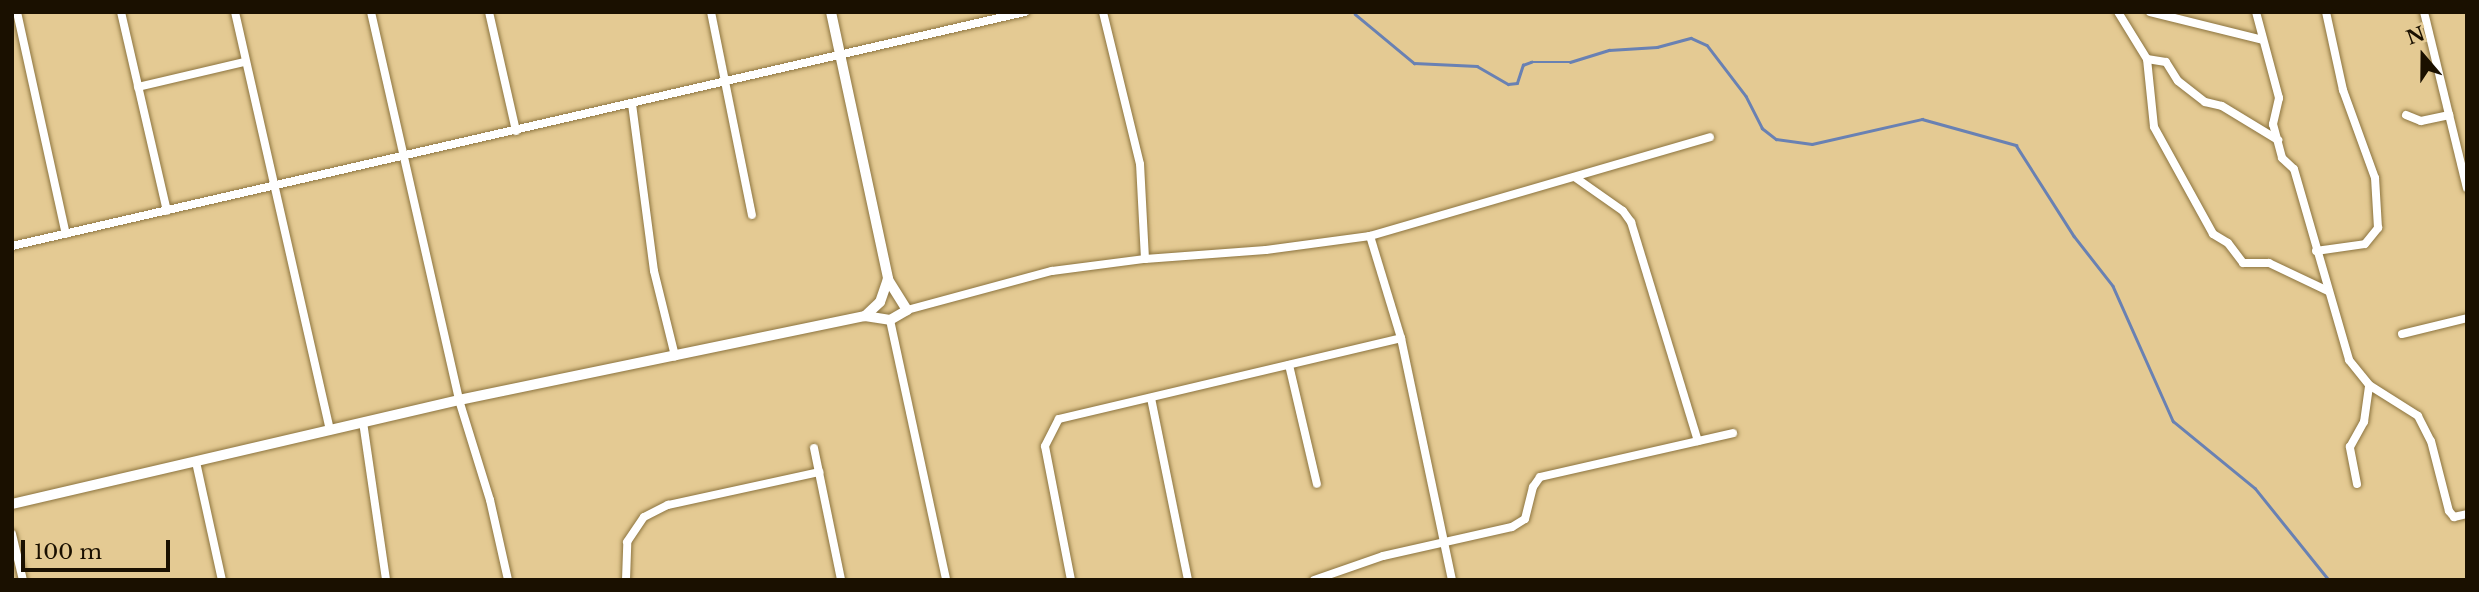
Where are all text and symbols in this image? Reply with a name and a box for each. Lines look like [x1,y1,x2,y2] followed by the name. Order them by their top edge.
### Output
[2388,21,2458,91] north arrow
[2403,22,2428,50] text: N
[24,526,173,570] scale bar
[34,539,102,565] text: 100 m

